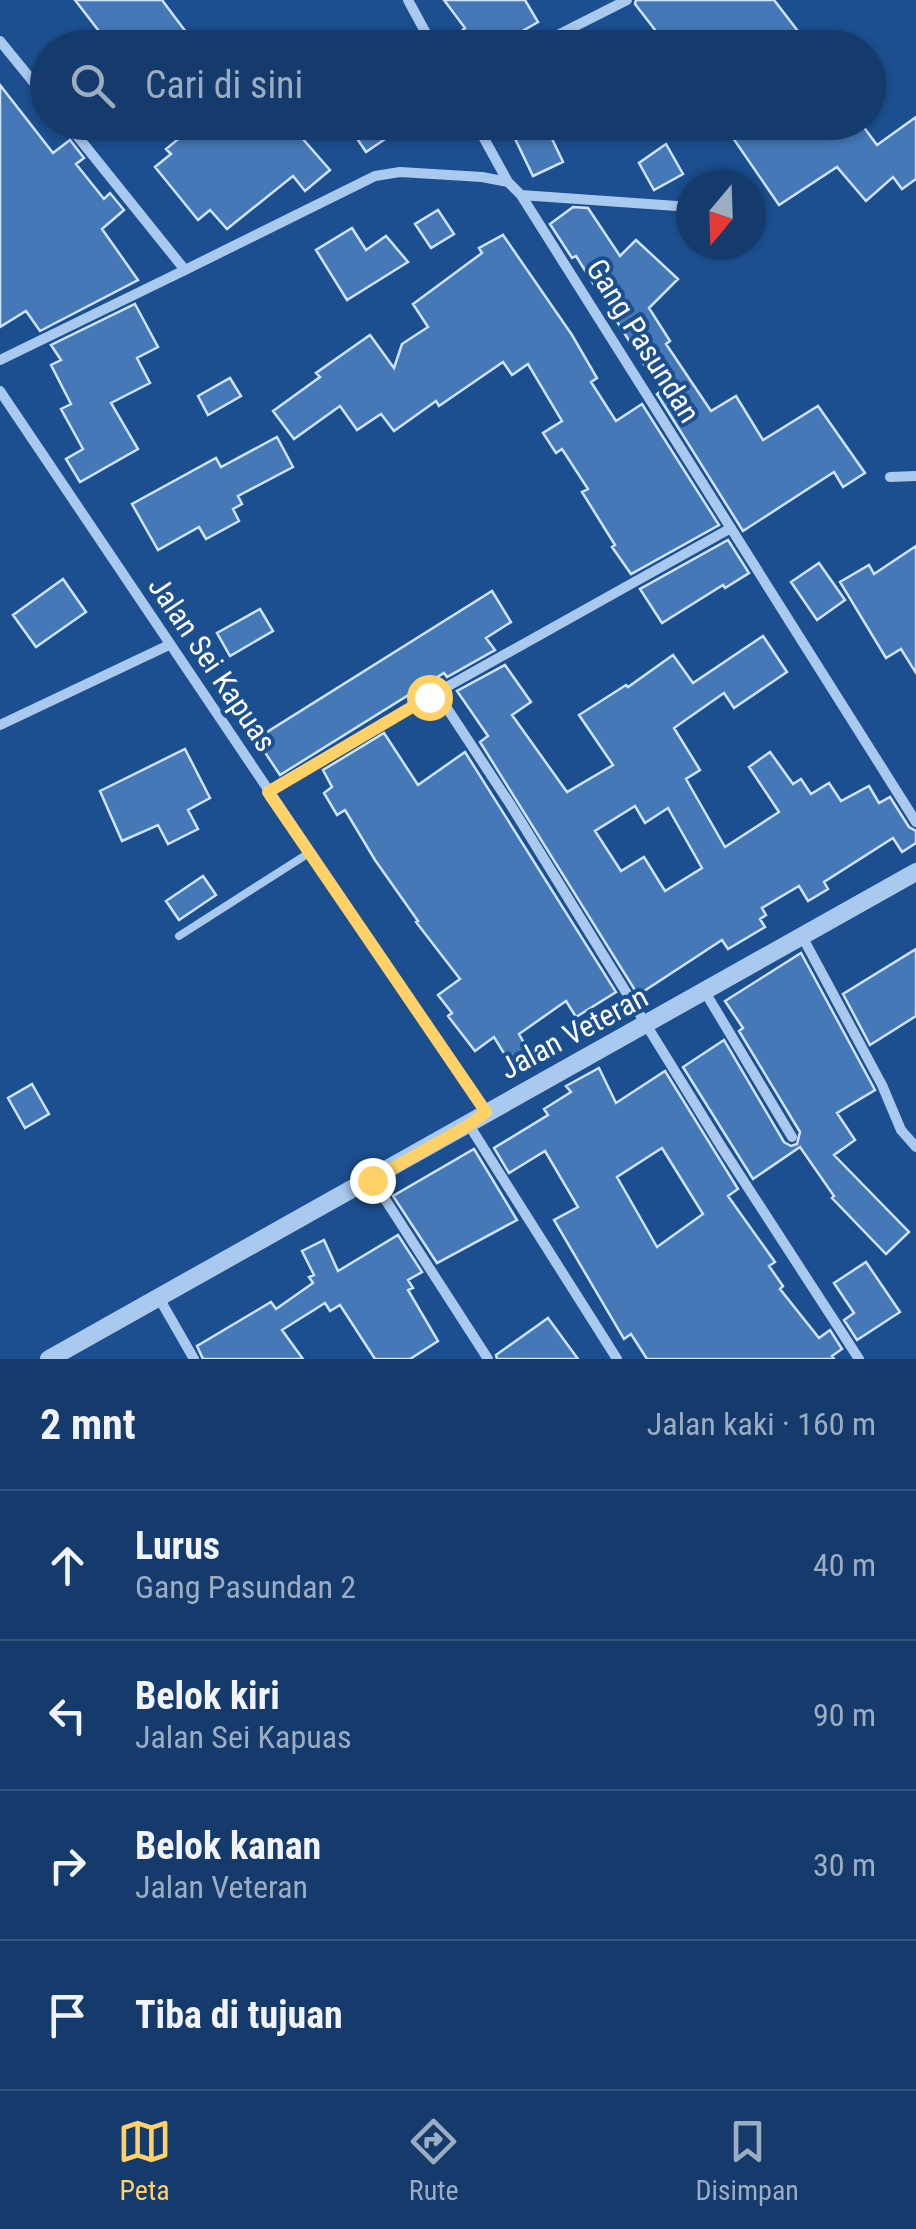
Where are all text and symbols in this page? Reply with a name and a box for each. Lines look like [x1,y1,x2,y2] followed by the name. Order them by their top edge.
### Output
[30,30,886,140] search box
[65,58,120,113] icon: search
[145,63,303,107] text: Cari di sini
[676,170,766,260] north arrow
[579,253,707,429] street label: Gang Pasundan
[141,570,284,758] street label: Jalan Sei Kapuas
[407,675,453,721] route start
[494,979,654,1086] street label: Jalan Veteran
[350,1158,396,1204] route end
[40,1400,136,1449] text: 2 mnt
[647,1405,876,1443] text: Jalan kaki · 160 m
[135,1524,220,1568] text: Lurus
[40,1538,95,1593] icon: ahead
[813,1546,876,1584] text: 40 m
[135,1568,356,1606] text: Gang Pasundan 2
[135,1674,280,1718] text: Belok kiri
[40,1688,95,1743] icon: left
[813,1696,876,1734] text: 90 m
[135,1718,352,1756] text: Jalan Sei Kapuas
[135,1824,321,1868] text: Belok kanan
[40,1838,95,1893] icon: right
[813,1846,876,1884] text: 30 m
[135,1868,308,1906] text: Jalan Veteran
[40,1988,95,2043] icon: arrive
[135,1993,343,2037] text: Tiba di tujuan
[117,2114,172,2207] tab: Peta
[406,2114,461,2207] tab: Rute
[695,2114,799,2207] tab: Disimpan

